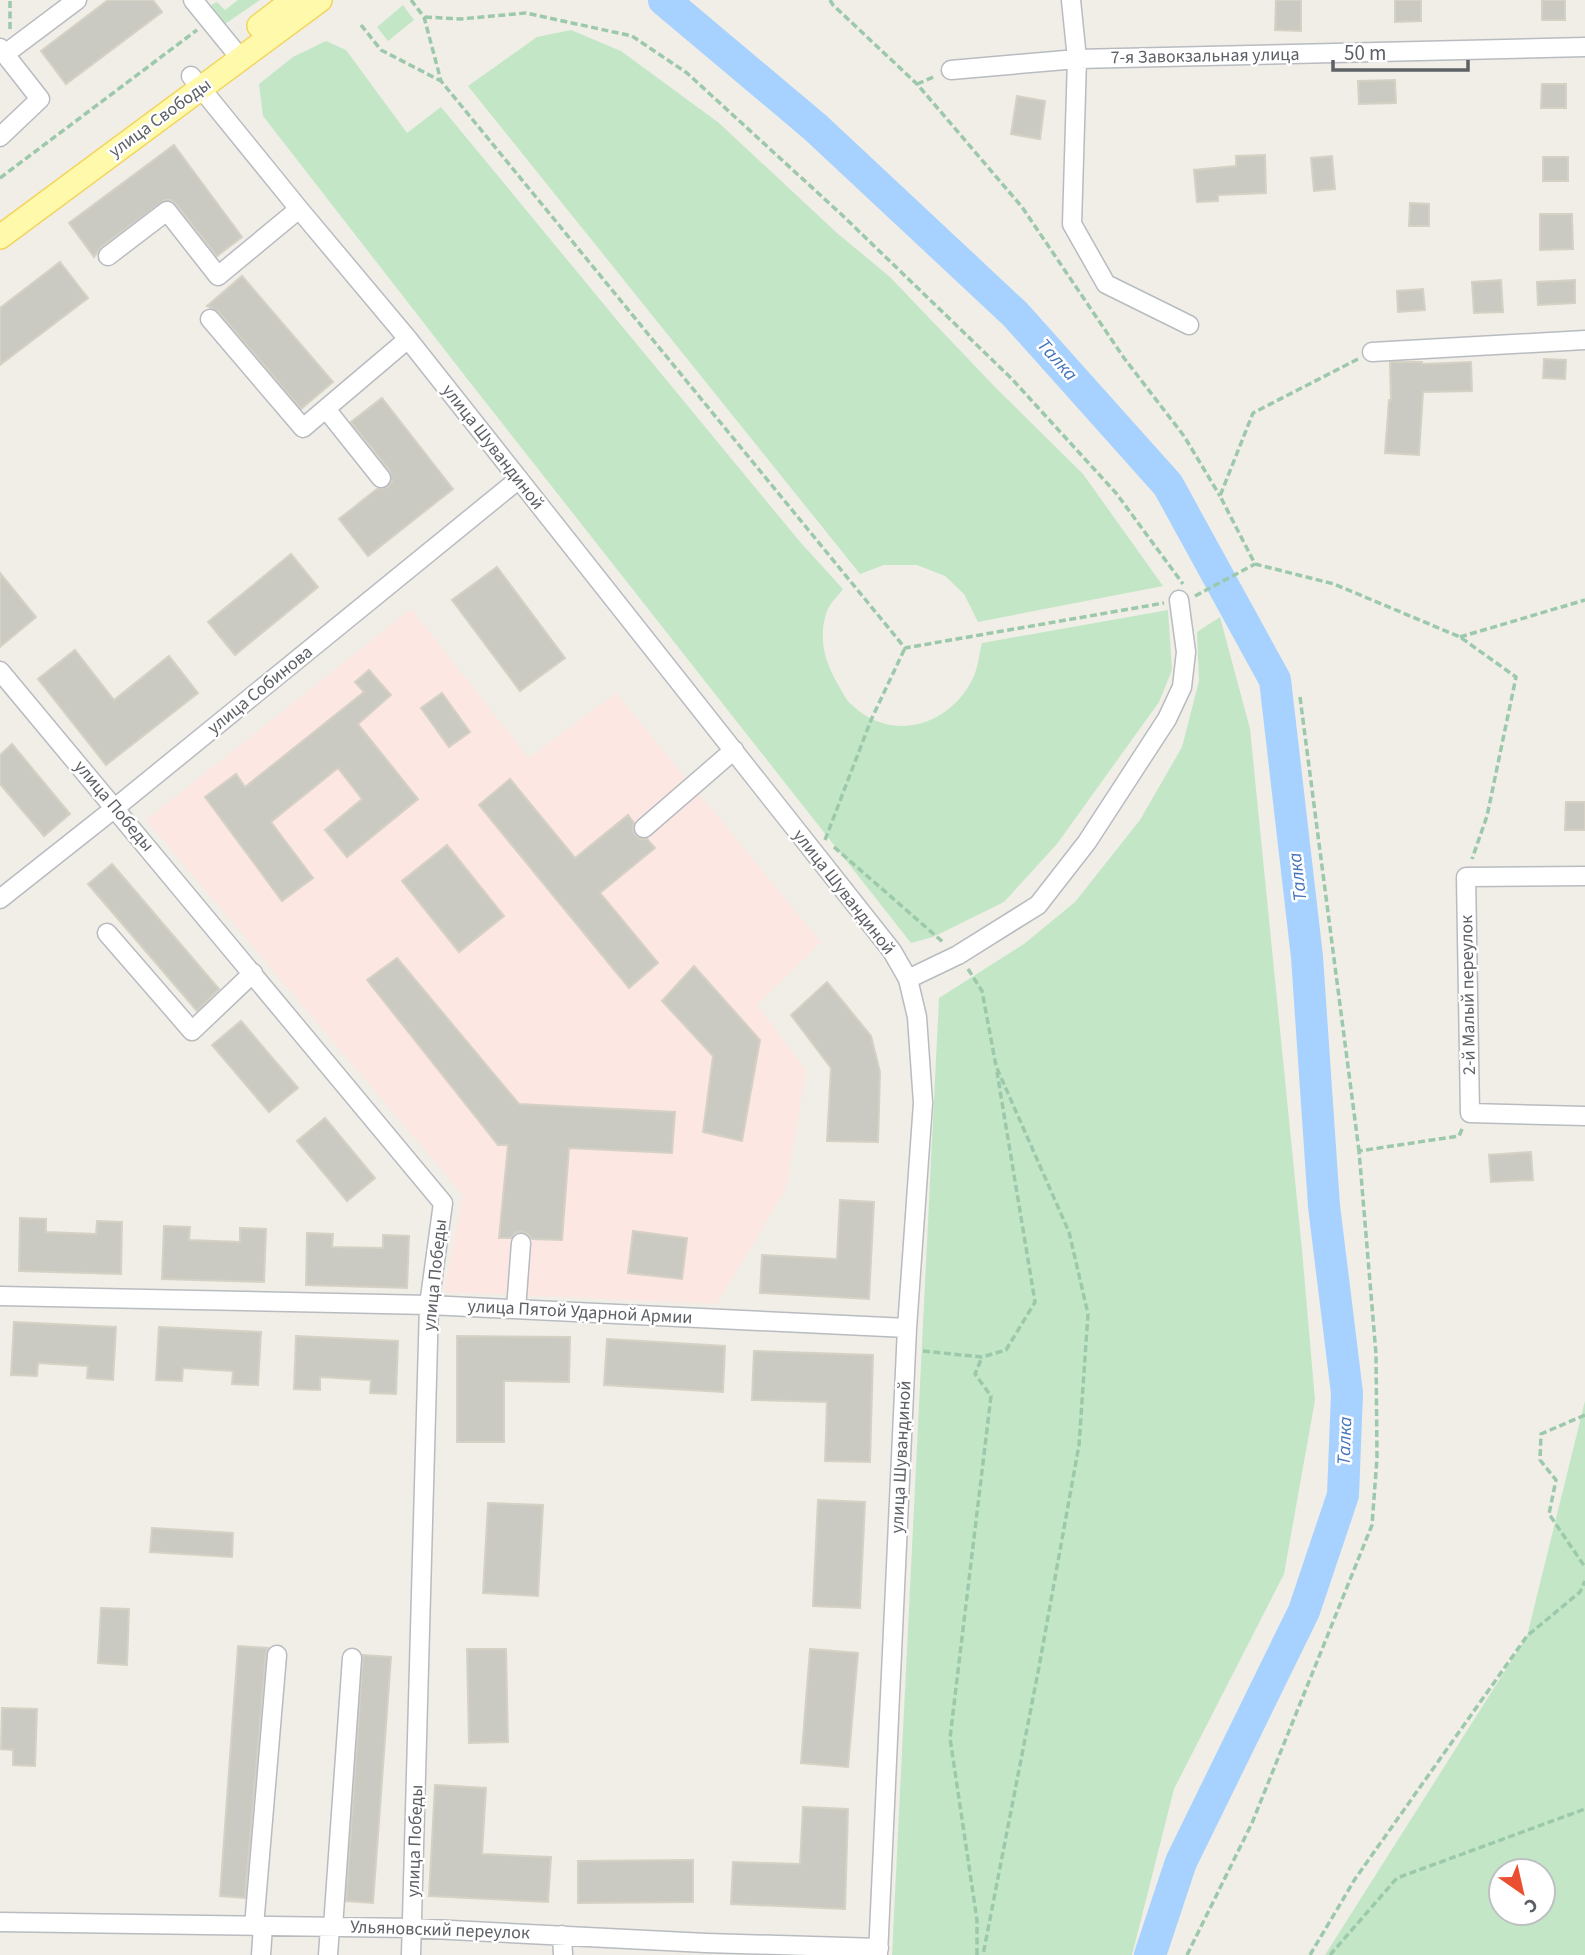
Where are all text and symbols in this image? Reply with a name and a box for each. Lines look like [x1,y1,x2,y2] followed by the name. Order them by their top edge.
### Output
[1333,28,1468,72] scale bar
[1344,38,1386,68] text: 50 m
[1110,42,1300,70] street label: 7-я Завокзальная улица
[104,72,216,164] street label: улица Свободы
[1031,333,1083,387] water label: Талка
[436,379,550,515] street label: улица Шувандиной
[202,640,318,740] street label: улица Собинова
[68,755,160,857] street label: улица Победы
[787,824,901,960] street label: улица Шувандиной
[1282,851,1314,903] water label: Талка
[1454,915,1482,1075] street label: 2-й Малый переулок
[417,1218,453,1332] street label: улица Победы
[467,1294,693,1330] street label: улица Пятой Ударной Армии
[885,1380,917,1534] street label: улица Шувандиной
[1331,1416,1359,1466] water label: Талка
[401,1784,429,1898] street label: улица Победы
[1487,1857,1557,1927] north arrow
[1519,1891,1543,1919] text: С
[350,1914,530,1946] street label: Ульяновский переулок

